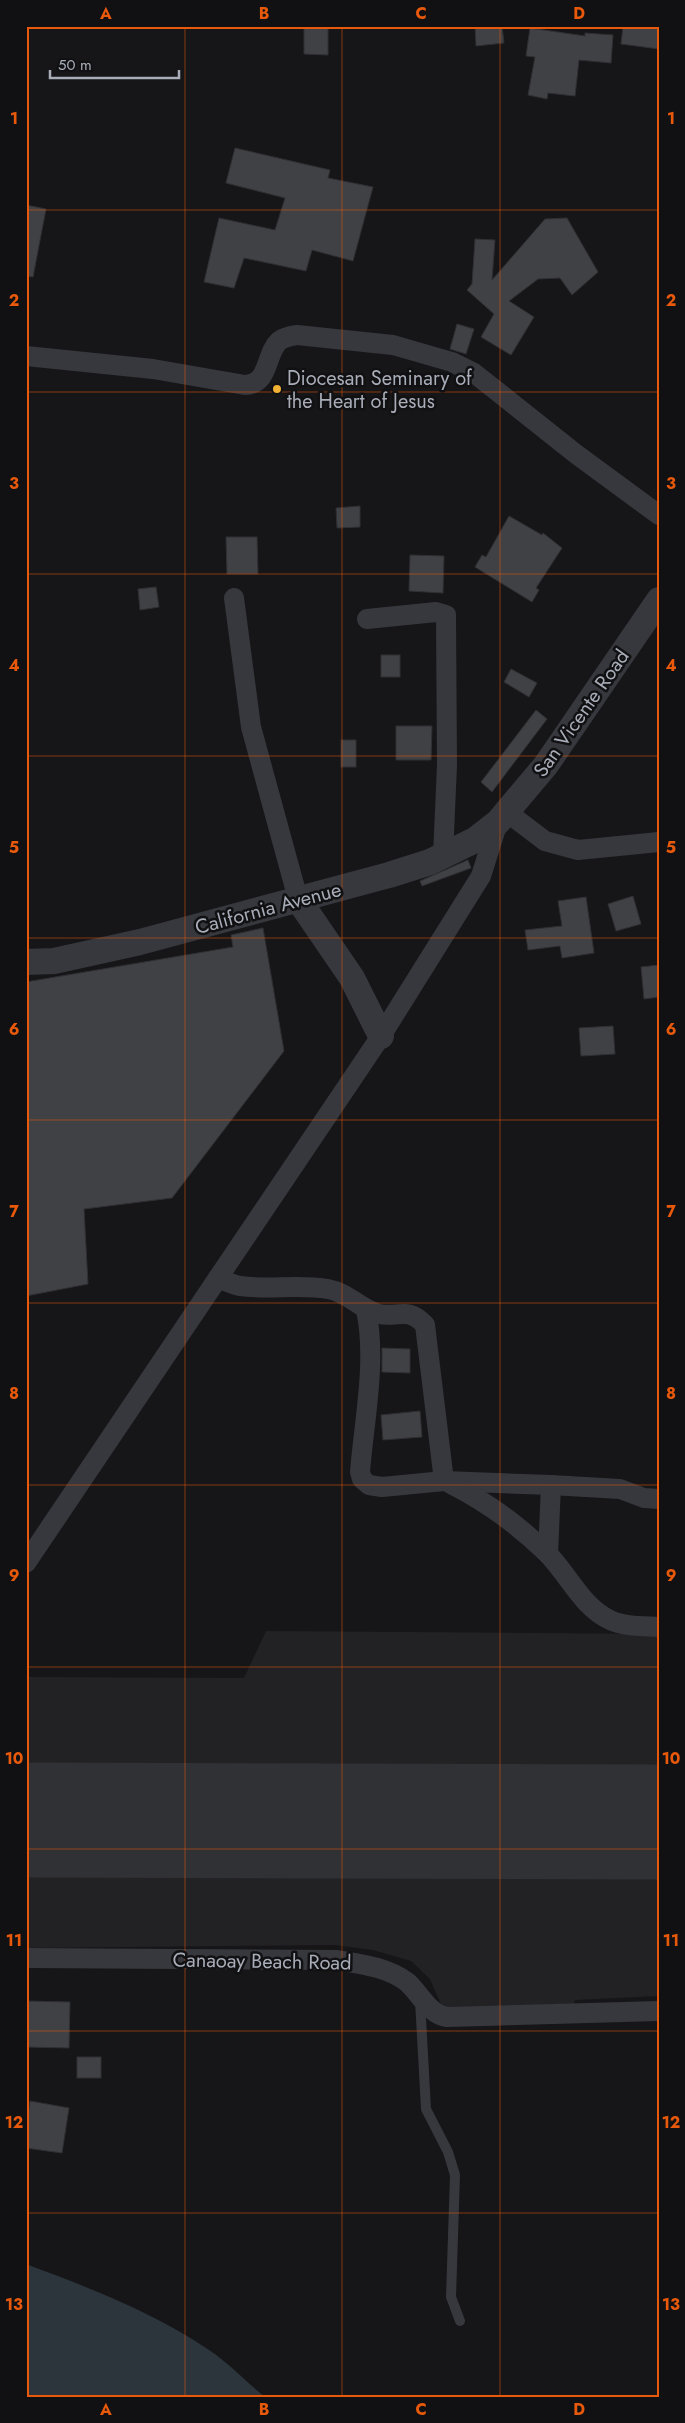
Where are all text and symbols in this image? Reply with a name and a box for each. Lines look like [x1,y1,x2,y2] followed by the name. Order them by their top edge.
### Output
[99,2,112,25] text: A
[259,2,269,25] text: B
[415,2,427,25] text: C
[573,2,585,25] text: D
[50,48,179,80] scale bar
[58,54,92,76] text: 50 m
[10,107,18,130] text: 1
[667,107,675,130] text: 1
[9,289,19,312] text: 2
[666,289,676,312] text: 2
[287,364,473,416] place label: Diocesan Seminary of the Heart of Jesus
[271,383,283,395] marker: Diocesan Seminary of the Heart of Jesus
[9,472,19,495] text: 3
[666,472,676,495] text: 3
[526,643,636,783] street label: San Vicente Road
[8,654,20,677] text: 4
[665,654,677,677] text: 4
[9,836,19,859] text: 5
[666,836,676,859] text: 5
[192,875,344,942] street label: California Avenue
[9,1018,19,1041] text: 6
[666,1018,676,1041] text: 6
[9,1200,19,1223] text: 7
[666,1200,676,1223] text: 7
[9,1382,19,1405] text: 8
[666,1382,676,1405] text: 8
[9,1564,19,1587] text: 9
[666,1564,676,1587] text: 9
[5,1747,23,1770] text: 10
[662,1747,680,1770] text: 10
[6,1929,22,1952] text: 11
[663,1929,679,1952] text: 11
[172,1945,352,1978] street label: Canaoay Beach Road
[5,2111,23,2134] text: 12
[662,2111,680,2134] text: 12
[5,2293,23,2316] text: 13
[662,2293,680,2316] text: 13
[99,2398,112,2421] text: A
[259,2398,269,2421] text: B
[415,2398,427,2421] text: C
[573,2398,585,2421] text: D

